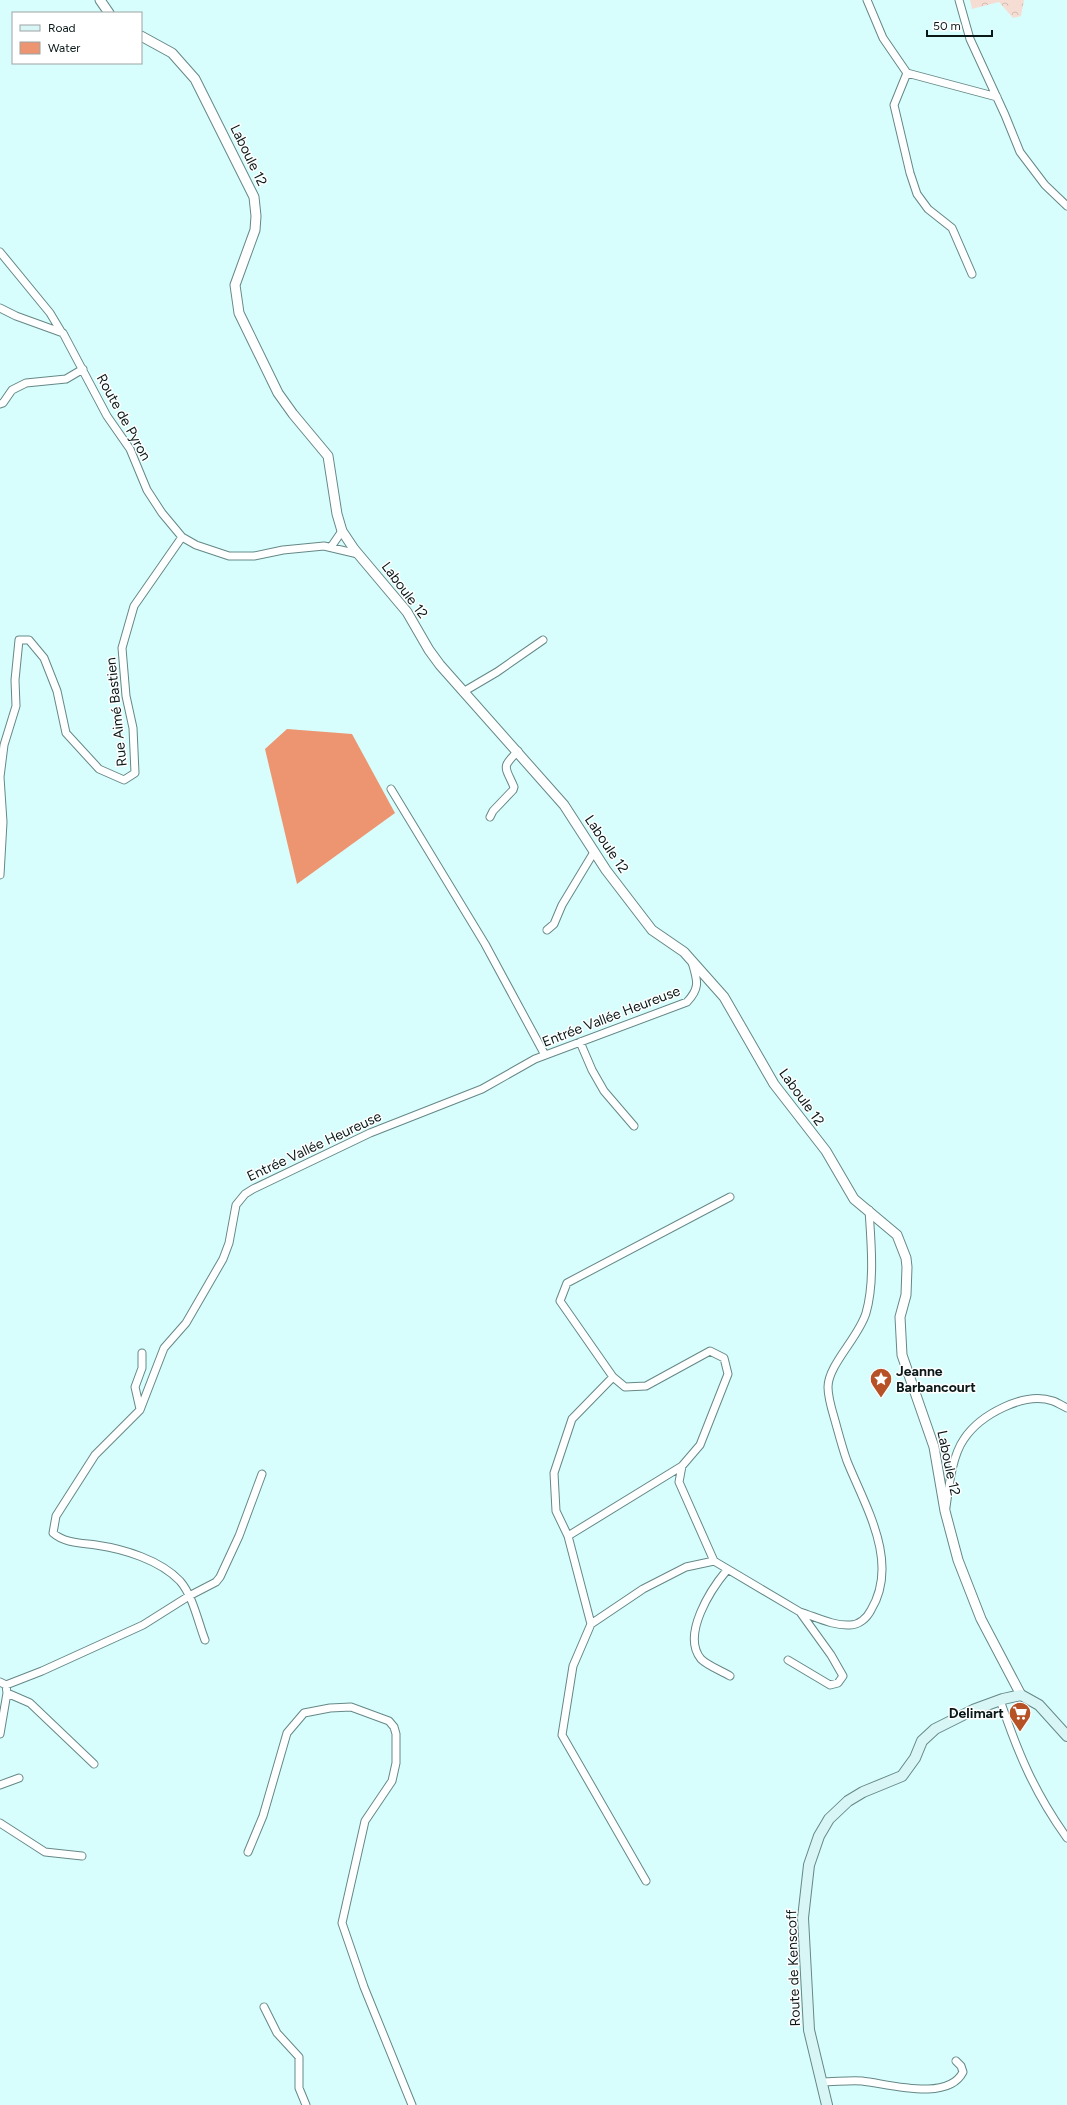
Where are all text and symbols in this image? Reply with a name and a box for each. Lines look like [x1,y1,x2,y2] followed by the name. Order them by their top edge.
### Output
[12,12,142,64] legend
[927,12,992,38] scale bar
[933,19,961,33] text: 50 m
[48,21,76,35] text: Road
[48,41,80,55] text: Water
[226,122,271,189] street label: Laboule 12
[93,371,154,464] street label: Route de Pyron
[378,559,431,622] street label: Laboule 12
[102,656,131,767] street label: Rue Aimé Bastien
[581,812,632,877] street label: Laboule 12
[540,982,683,1051] street label: Entrée Vallée Heureuse
[775,1065,828,1129] street label: Laboule 12
[244,1108,384,1185] street label: Entrée Vallée Heureuse
[896,1363,976,1396] place label: Jeanne Barbancourt
[868,1366,894,1399] place icon: Jeanne Barbancourt
[933,1429,964,1497] street label: Laboule 12
[1007,1700,1033,1733] supermarket icon: Delimart
[949,1705,1004,1722] place label: Delimart
[783,1908,804,2027] street label: Route de Kenscoff

